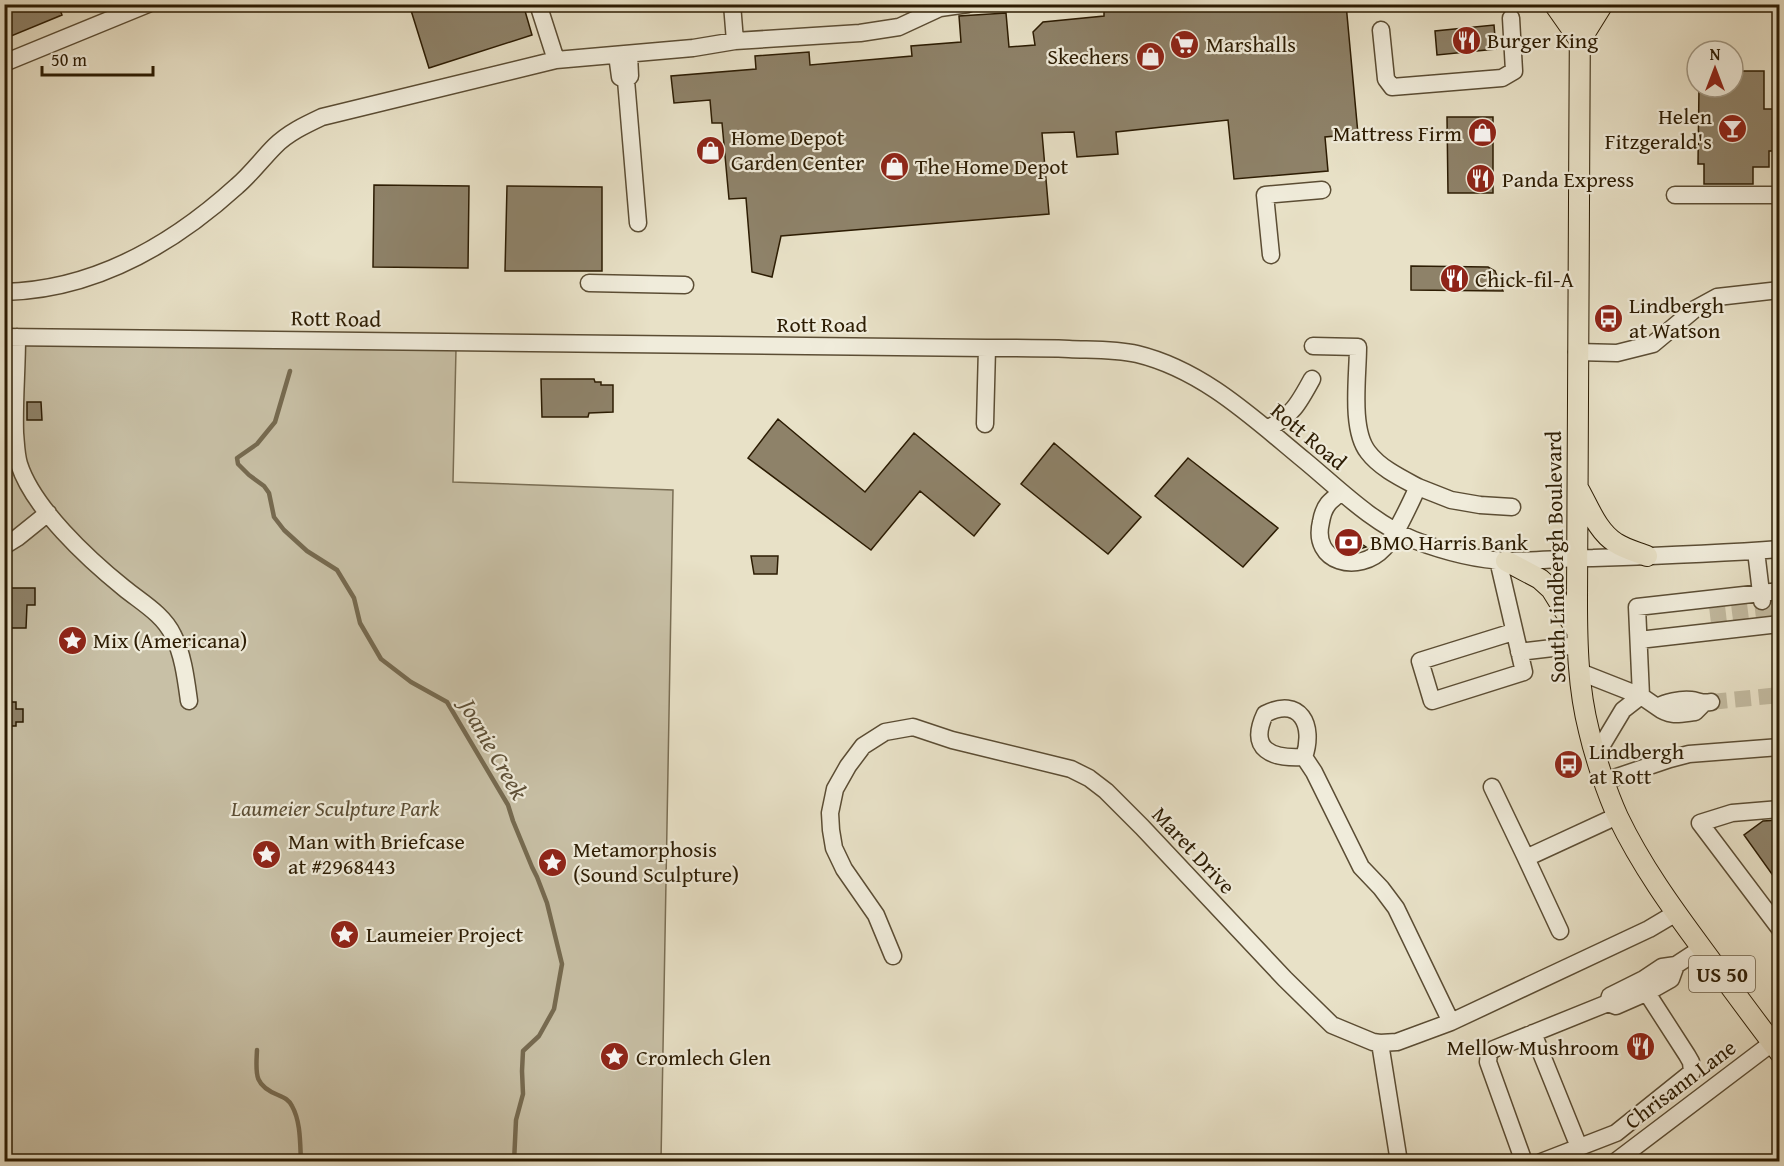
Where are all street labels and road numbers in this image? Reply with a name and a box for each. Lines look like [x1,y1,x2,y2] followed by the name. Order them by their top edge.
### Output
[291,301,382,335] street label: Rott Road
[777,308,867,340] street label: Rott Road
[1264,395,1354,477] street label: Rott Road
[1537,430,1573,683] street label: South Lindbergh Boulevard
[1145,799,1243,901] street label: Maret Drive
[1689,956,1755,992] road number: US 50
[1618,1031,1742,1137] street label: Chrisann Lane

